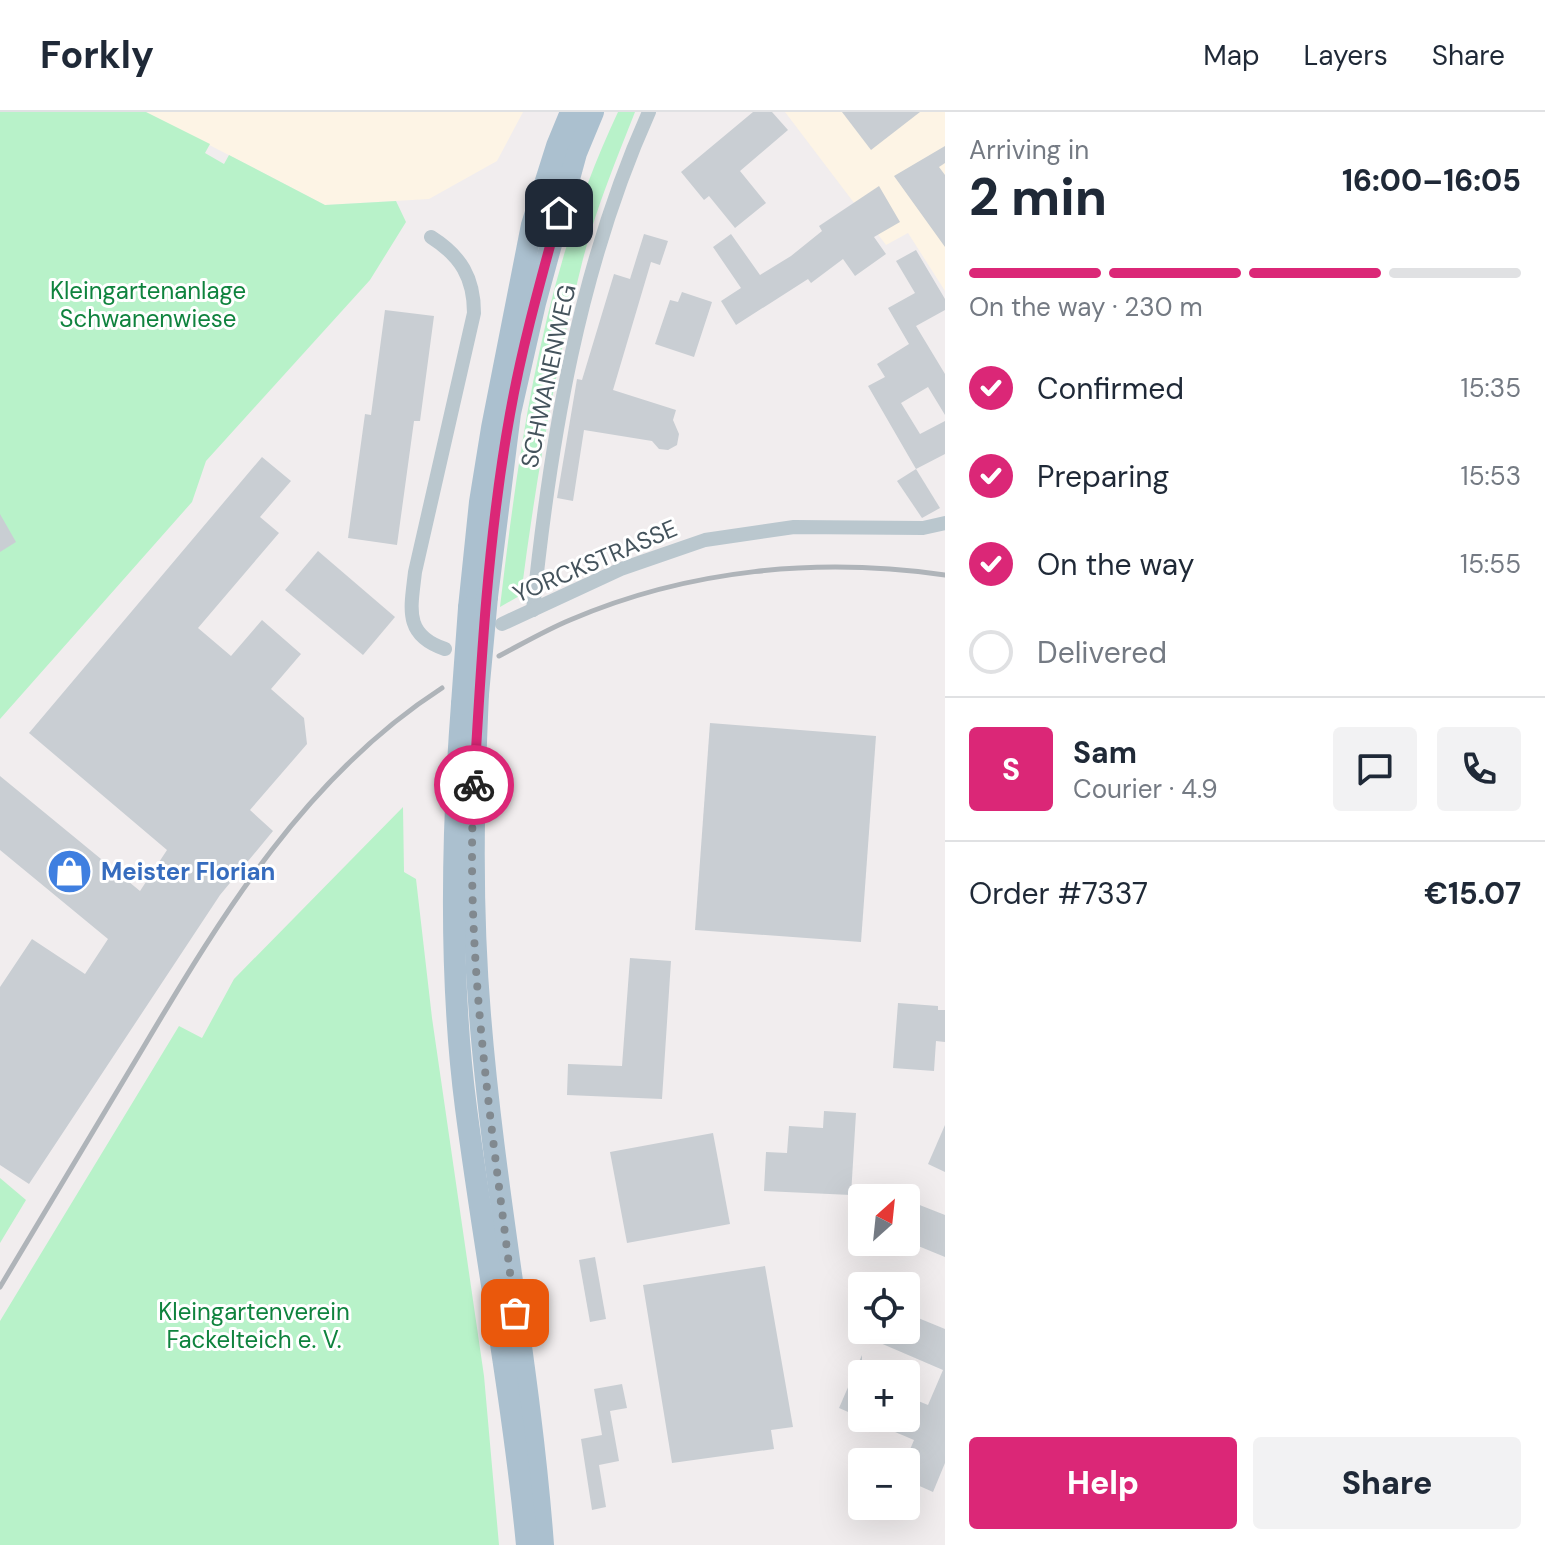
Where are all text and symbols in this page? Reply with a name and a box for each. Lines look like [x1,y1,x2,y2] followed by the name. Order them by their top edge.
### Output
[40,30,154,80] text: Forkly
[1203,37,1260,74] text: Map
[1304,37,1388,74] text: Layers
[1432,37,1505,74] text: Share
[969,133,1089,167] text: Arriving in
[1342,161,1521,200] text: 16:00–16:05
[969,163,1107,231] text: 2 min
[525,179,593,247] pin
[537,191,581,235] icon: home
[50,275,246,334] park label: Kleingartenanlage Schwanenwiese
[513,281,583,471] street label: SCHWANENWEG
[969,290,1203,324] text: On the way · 230 m
[969,366,1013,410] icon: check
[1037,369,1184,408] text: Confirmed
[1461,371,1521,405] text: 15:35
[969,454,1013,498] icon: check
[1037,457,1169,496] text: Preparing
[1461,459,1521,493] text: 15:53
[508,512,682,610] street label: YORCKSTRASSE
[969,542,1013,586] icon: check
[1037,545,1194,584] text: On the way
[1460,547,1521,581] text: 15:55
[1037,633,1167,672] text: Delivered
[1333,727,1417,811] button: chat
[1437,727,1521,811] button: phone
[1073,733,1137,772] text: Sam
[434,745,514,825] courier
[1002,750,1020,789] text: S
[452,763,496,807] icon: bike
[1073,772,1218,806] text: Courier · 4.9
[46,847,94,895] shop icon: Meister Florian
[101,856,275,887] place label: Meister Florian
[969,874,1148,913] text: Order #7337
[1424,874,1521,913] text: €15.07
[848,1184,920,1256] north arrow
[848,1184,920,1520] map controls
[848,1272,920,1344] button: locate
[481,1279,549,1347] pin
[493,1291,537,1335] icon: bag
[158,1296,350,1355] park label: Kleingartenverein Fackelteich e. V.
[848,1360,920,1432] button: +
[969,1437,1237,1529] button: Help
[1253,1437,1521,1529] button: Share
[848,1448,920,1520] button: −

